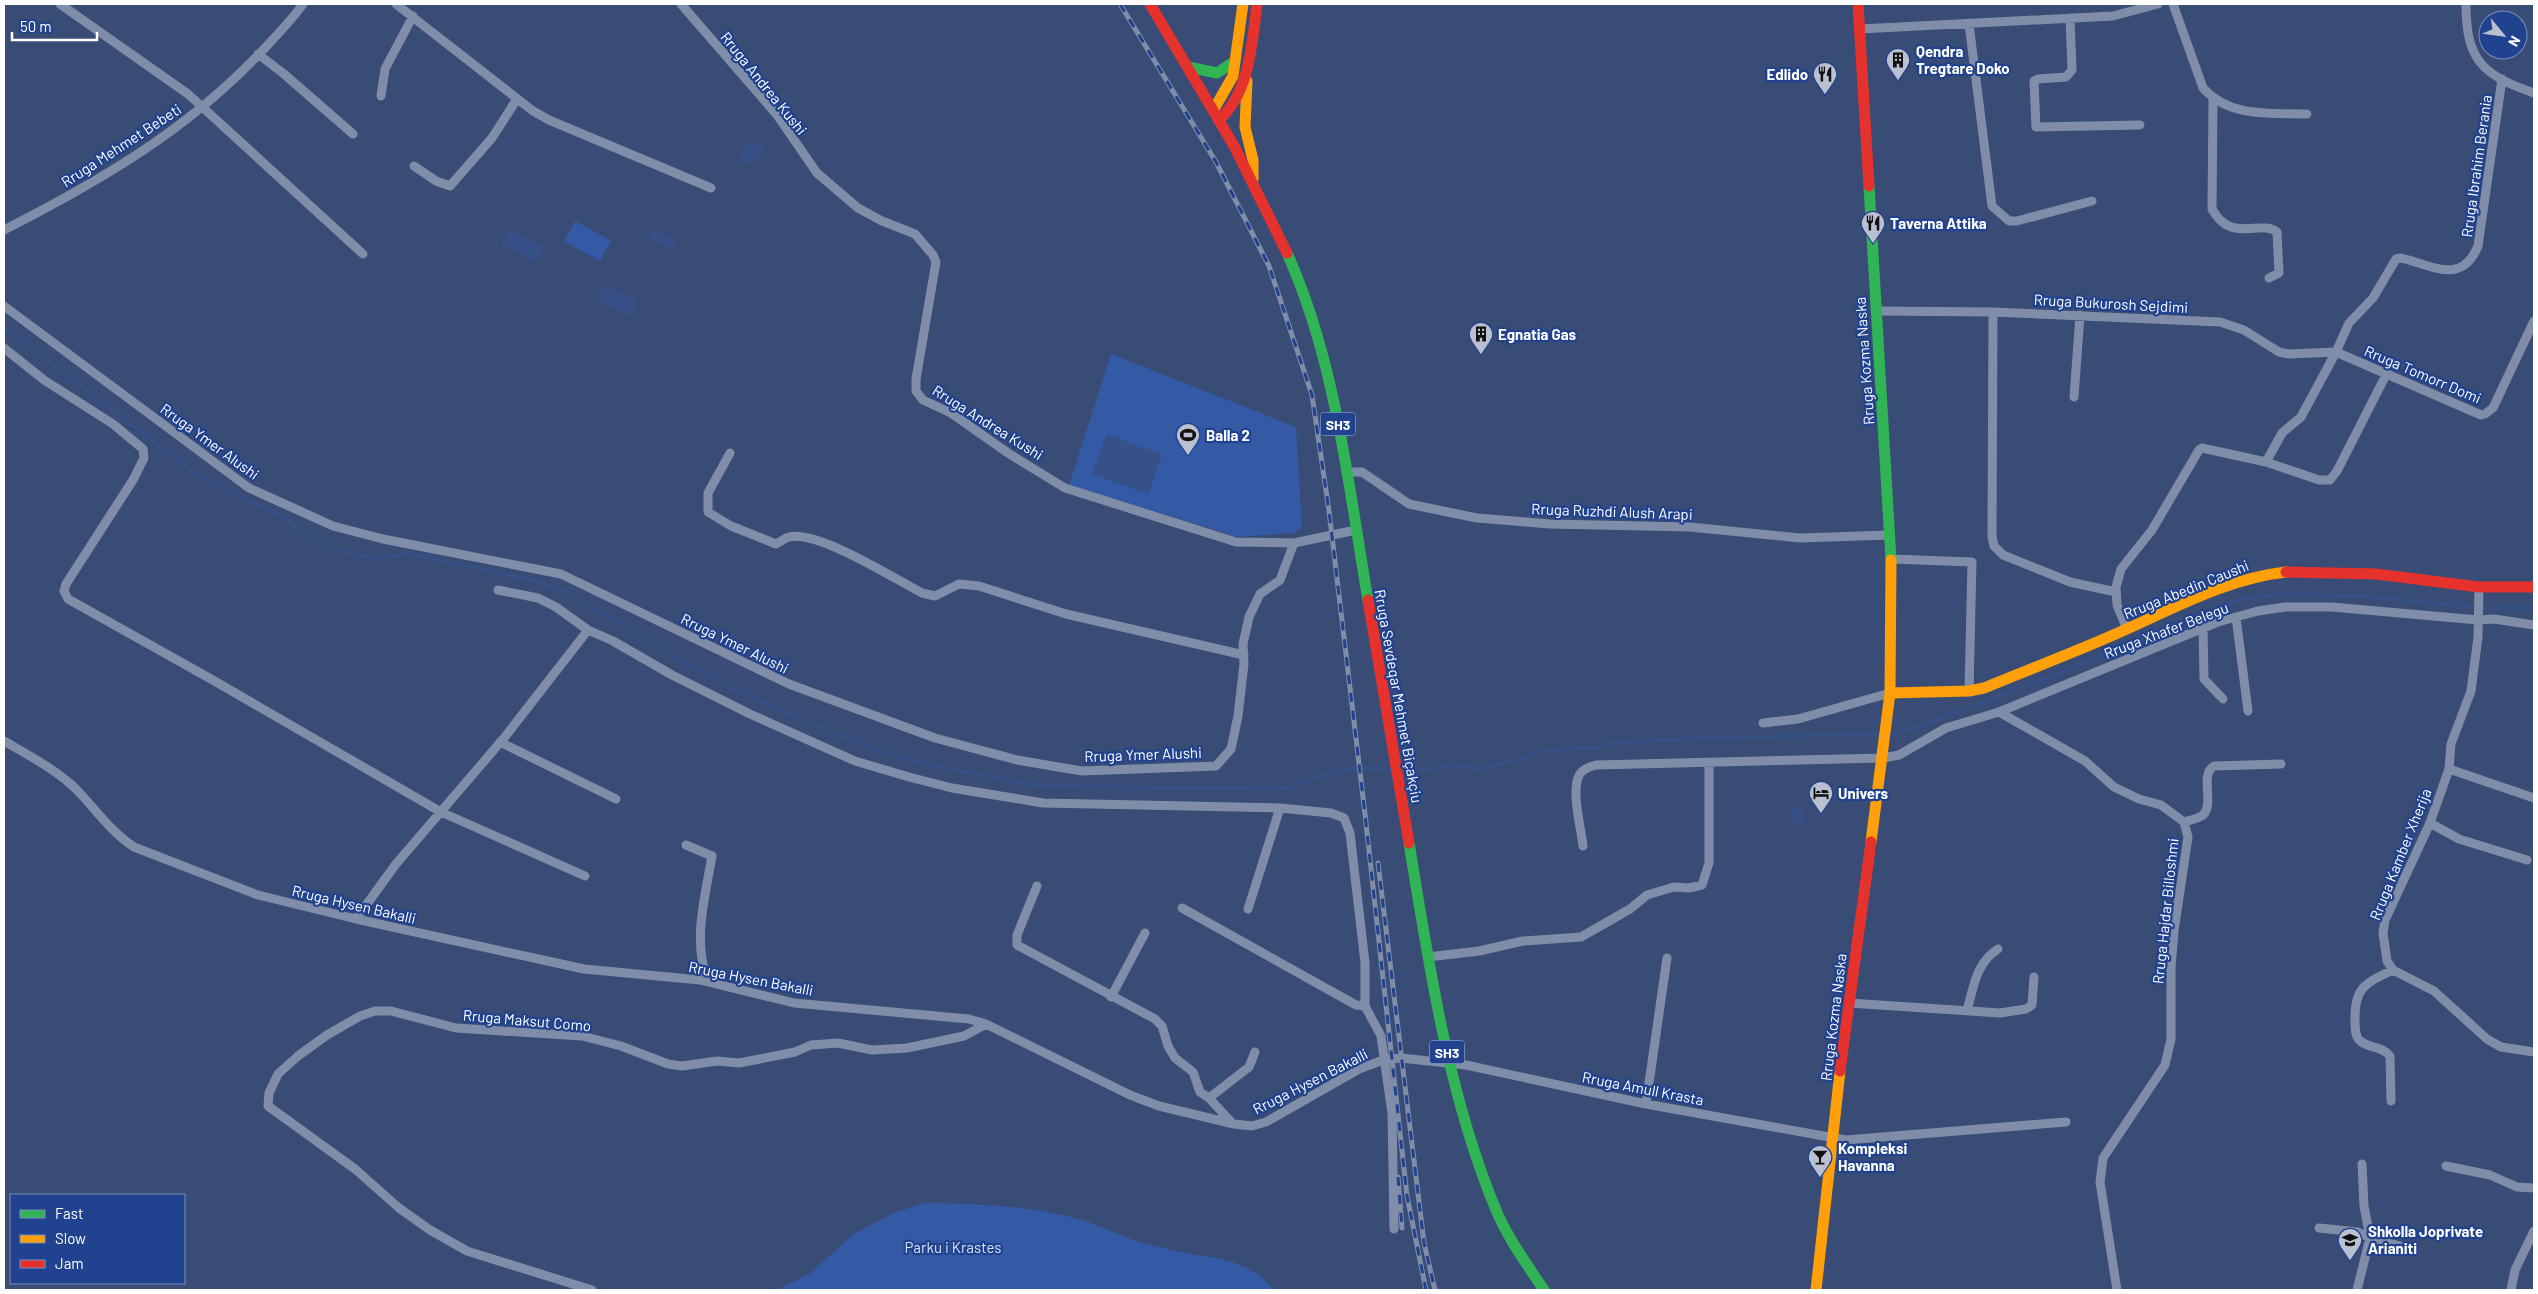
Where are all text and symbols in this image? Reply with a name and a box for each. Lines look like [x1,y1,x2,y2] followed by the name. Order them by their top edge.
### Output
[12,10,98,42] scale bar
[2478,10,2528,60] north arrow
[20,17,52,35] text: 50 m
[717,28,811,138] street label: Rruga Andrea Kushi
[2505,33,2524,50] text: N
[1916,42,2010,77] place label: Qendra Tregtare Doko
[1885,47,1911,81] building icon: Qendra Tregtare Doko
[1812,61,1838,95] restaurant icon: Edlido
[1766,65,1808,83] place label: Edlido
[2457,93,2495,239] street label: Rruga Ibrahim Berania
[58,99,184,191] street label: Rruga Mehmet Bebeti
[1860,210,1886,244] restaurant icon: Taverna Attika
[1890,214,1987,232] place label: Taverna Attika
[2033,290,2189,316] street label: Rruga Bukurosh Sejdimi
[1851,296,1877,426] street label: Rruga Kozma Naska
[1468,321,1494,355] building icon: Egnatia Gas
[1498,325,1577,343] place label: Egnatia Gas
[2362,341,2484,407] street label: Rruga Tomorr Domi
[929,381,1047,463] street label: Rruga Andrea Kushi
[157,399,263,483] street label: Rruga Ymer Alushi
[1320,412,1356,436] road number: SH3
[1175,422,1201,456] sports icon: Balla 2
[1206,426,1250,444] place label: Balla 2
[1531,499,1693,523] street label: Rruga Ruzhdi Alush Arapi
[2121,556,2251,622] street label: Rruga Abedin Caushi
[1371,588,1427,804] street label: Rruga Sevdeqar Mehmet Biçakçiu
[2101,598,2231,662] street label: Rruga Xhafer Belegu
[678,609,792,677] street label: Rruga Ymer Alushi
[1084,743,1202,765] street label: Rruga Ymer Alushi
[1808,780,1834,814] hotel icon: Univers
[1838,784,1889,802] place label: Univers
[2365,785,2435,923] street label: Rruga Kamber Xherija
[2148,837,2182,985] street label: Rruga Hajdar Billoshmi
[290,881,418,927] street label: Rruga Hysen Bakalli
[1816,952,1850,1082] street label: Rruga Kozma Naska
[687,957,815,999] street label: Rruga Hysen Bakalli
[462,1005,592,1035] street label: Rruga Maksut Como
[1430,1040,1464,1064] road number: SH3
[1249,1044,1371,1118] street label: Rruga Hysen Bakalli
[1581,1067,1705,1109] street label: Rruga Amull Krasta
[1838,1139,1907,1174] place label: Kompleksi Havanna
[1807,1144,1833,1178] bar icon: Kompleksi Havanna
[10,1194,185,1284] legend
[55,1204,83,1222] text: Fast
[2368,1222,2483,1257] place label: Shkolla Joprivate Arianiti
[2337,1227,2363,1261] school or university icon: Shkolla Joprivate Arianiti
[55,1229,86,1247] text: Slow
[904,1238,1002,1256] park label: Parku i Krastes
[55,1254,84,1272] text: Jam

